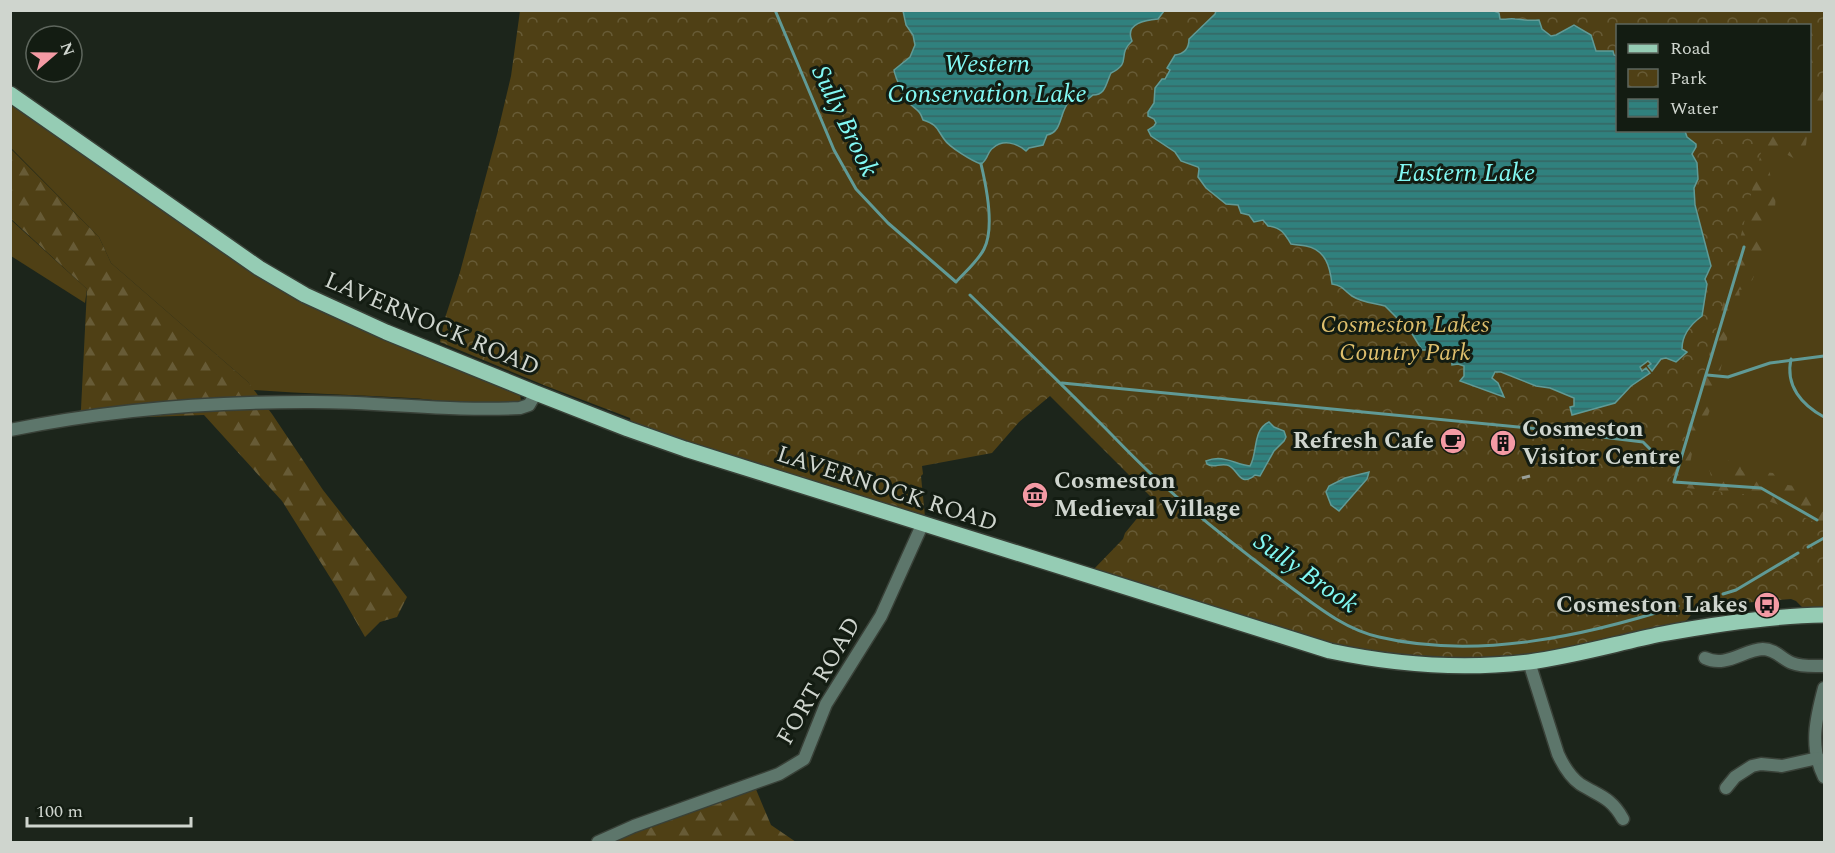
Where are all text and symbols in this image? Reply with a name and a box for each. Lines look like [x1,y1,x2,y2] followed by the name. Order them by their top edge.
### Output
[24,24,84,84] north arrow
[1616,24,1811,132] legend
[1670,35,1711,62] text: Road
[54,39,81,59] text: N
[887,44,1087,114] water label: Western Conservation Lake
[801,58,889,184] water label: Sully Brook
[1670,65,1707,92] text: Park
[1670,95,1718,122] text: Water
[1397,153,1535,193] water label: Eastern Lake
[319,262,545,386] street label: LAVERNOCK ROAD
[1321,307,1490,371] park label: Cosmeston Lakes Country Park
[1522,411,1680,475] place label: Cosmeston Visitor Centre
[1292,423,1434,459] place label: Refresh Cafe
[1438,426,1468,456] cafe icon: Refresh Cafe
[1488,428,1518,458] building icon: Cosmeston Visitor Centre
[772,436,1002,542] street label: LAVERNOCK ROAD
[1054,463,1240,527] place label: Cosmeston Medieval Village
[1020,480,1050,510] museum icon: Cosmeston Medieval Village
[1245,522,1367,624] water label: Sully Brook
[1556,587,1748,623] place label: Cosmeston Lakes
[1752,590,1782,620] bus stop icon: Cosmeston Lakes
[768,610,870,752] street label: FORT ROAD
[27,790,190,828] scale bar
[36,798,83,825] text: 100 m

